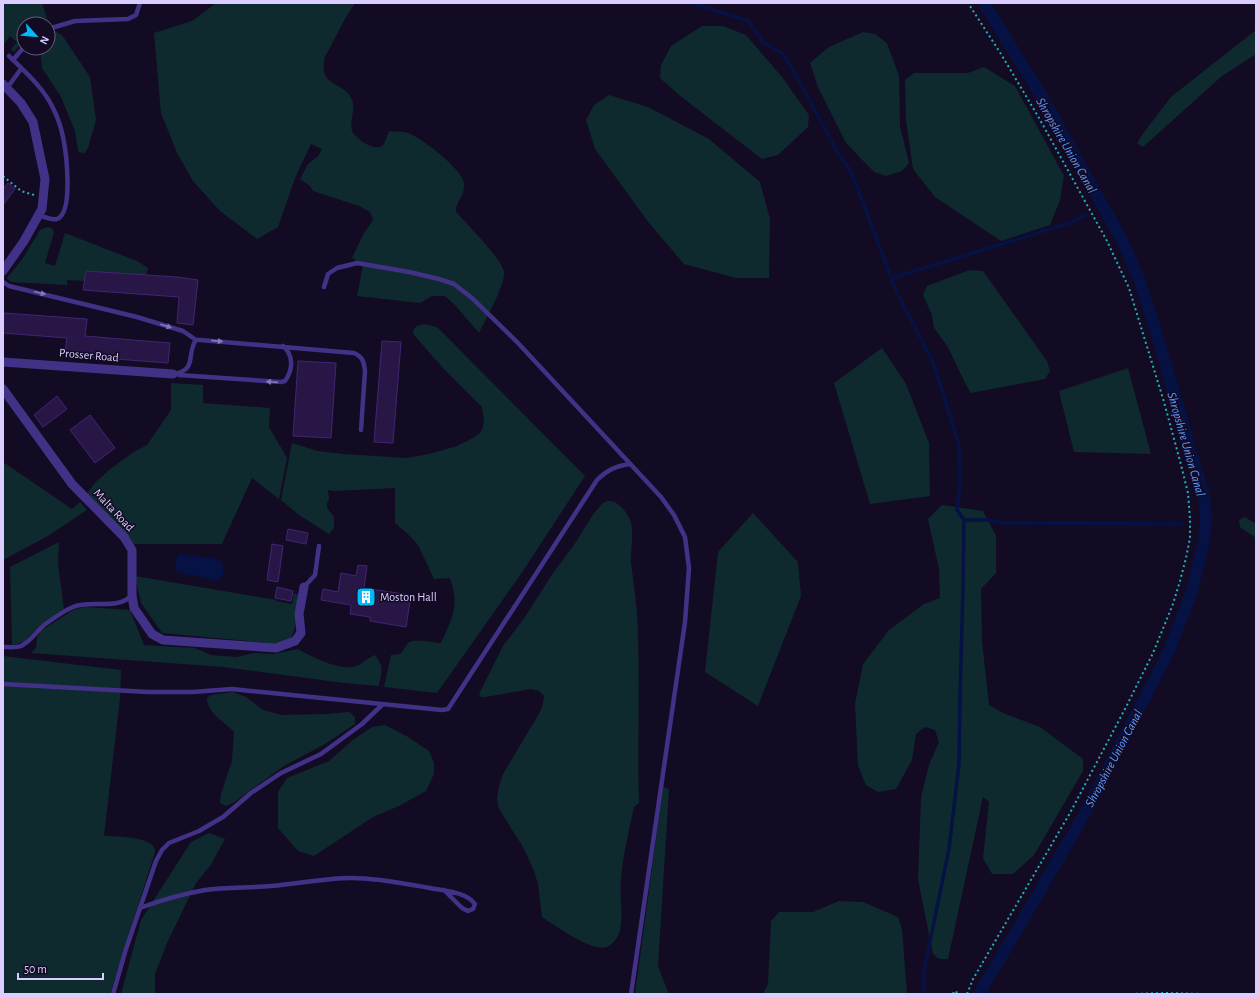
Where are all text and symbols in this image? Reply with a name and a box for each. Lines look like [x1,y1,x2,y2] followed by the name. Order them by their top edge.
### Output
[16,16,56,56] north arrow
[38,34,51,46] text: N
[1033,96,1098,196] water label: Shropshire Union Canal
[34,290,46,296] one-way arrow
[160,323,172,329] one-way arrow
[210,338,223,344] one-way arrow
[59,346,119,364] street label: Prosser Road
[266,378,278,385] one-way arrow
[1164,391,1207,498] water label: Shropshire Union Canal
[92,486,136,534] street label: Malta Road
[355,586,377,608] building icon: Moston Hall
[380,591,437,603] place label: Moston Hall
[1083,708,1145,809] water label: Shropshire Union Canal
[18,955,103,981] scale bar
[24,963,47,975] text: 50 m

